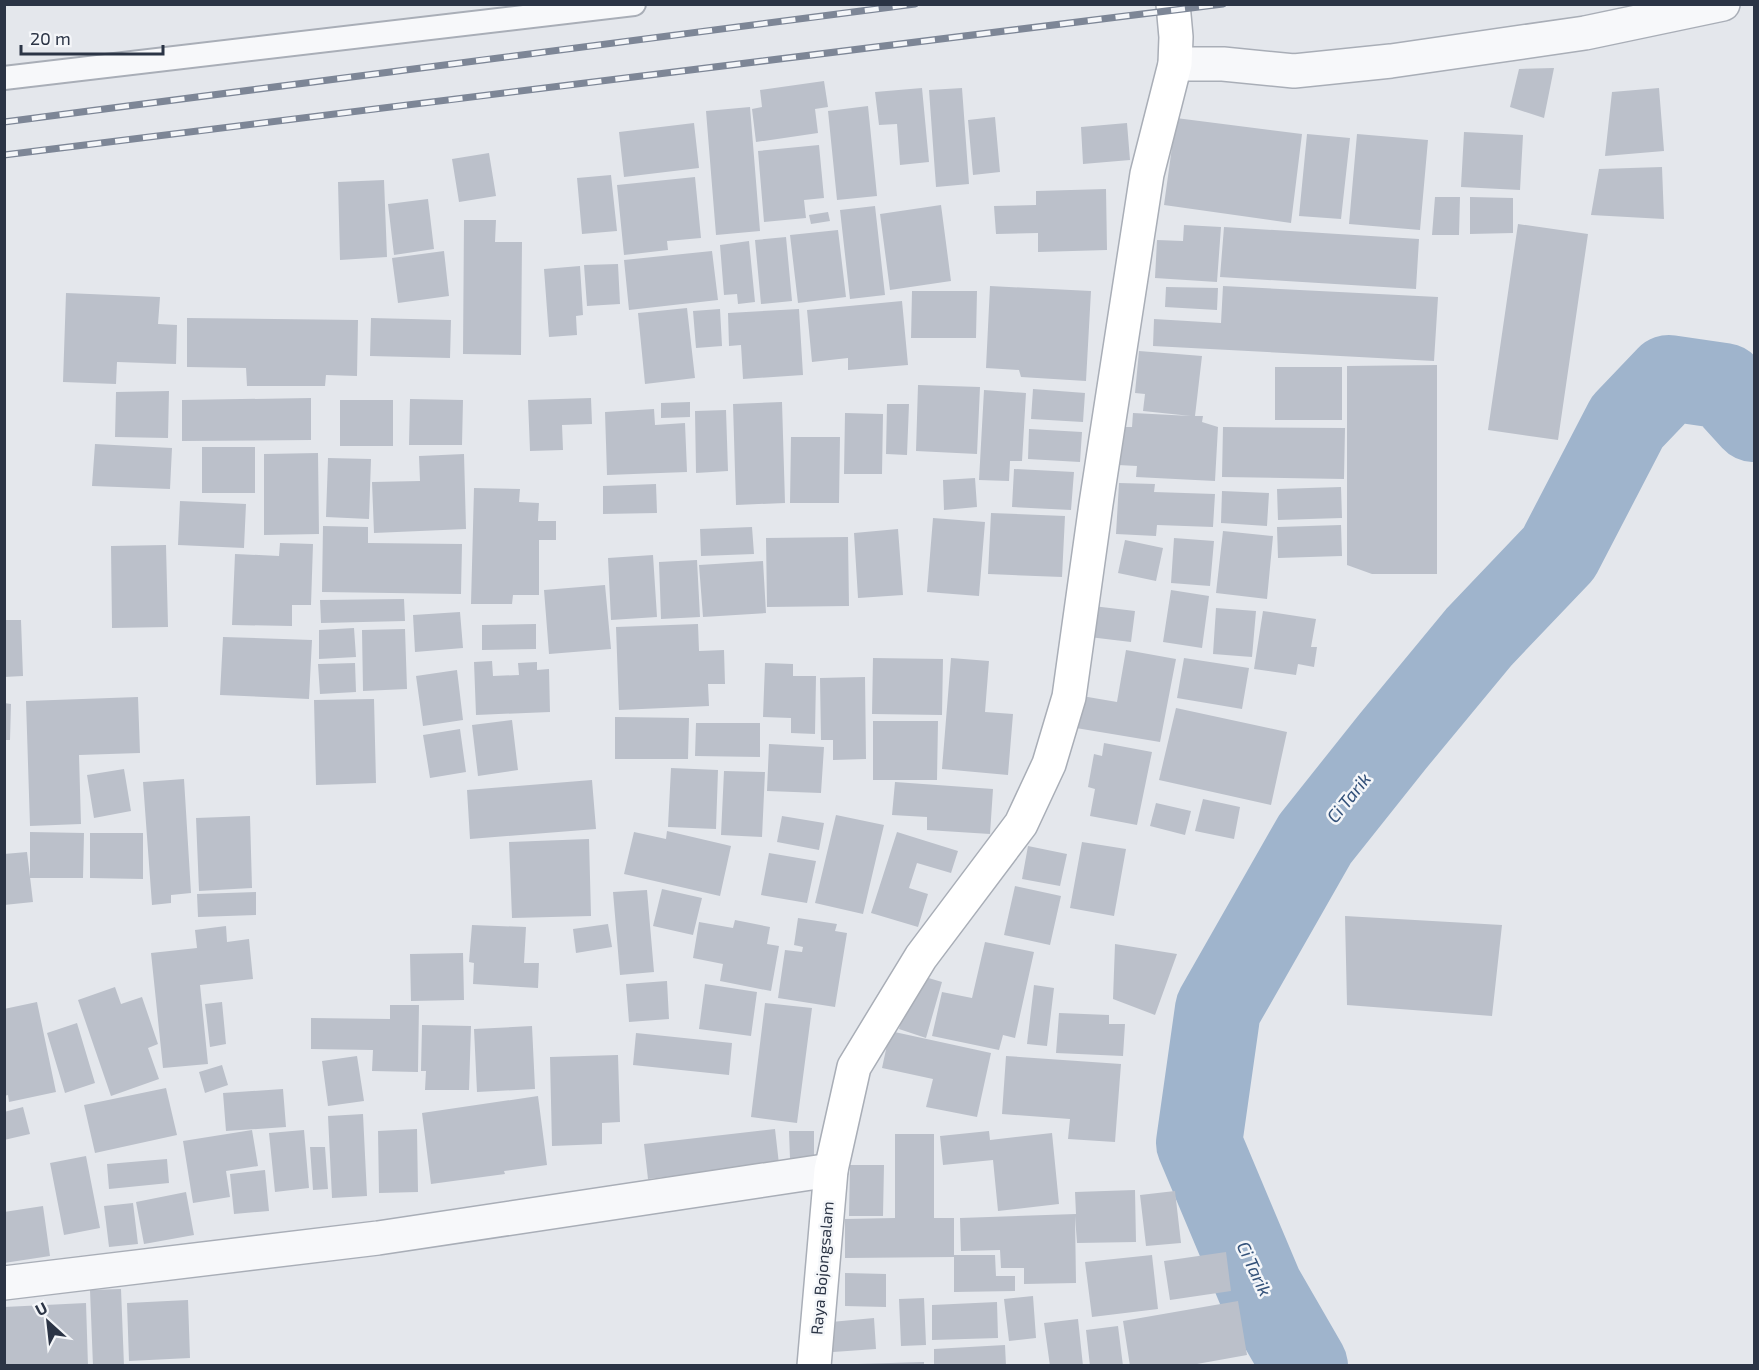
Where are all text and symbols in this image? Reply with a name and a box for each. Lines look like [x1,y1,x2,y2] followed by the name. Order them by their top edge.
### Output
[21,18,164,56] scale bar
[30,27,71,49] text: 20 m
[1321,768,1375,827] water label: Ci Tarik
[806,1200,838,1336] street label: Raya Bojongsalam
[1233,1238,1277,1299] water label: Ci Tarik
[18,1292,78,1352] north arrow
[32,1297,50,1319] text: U

